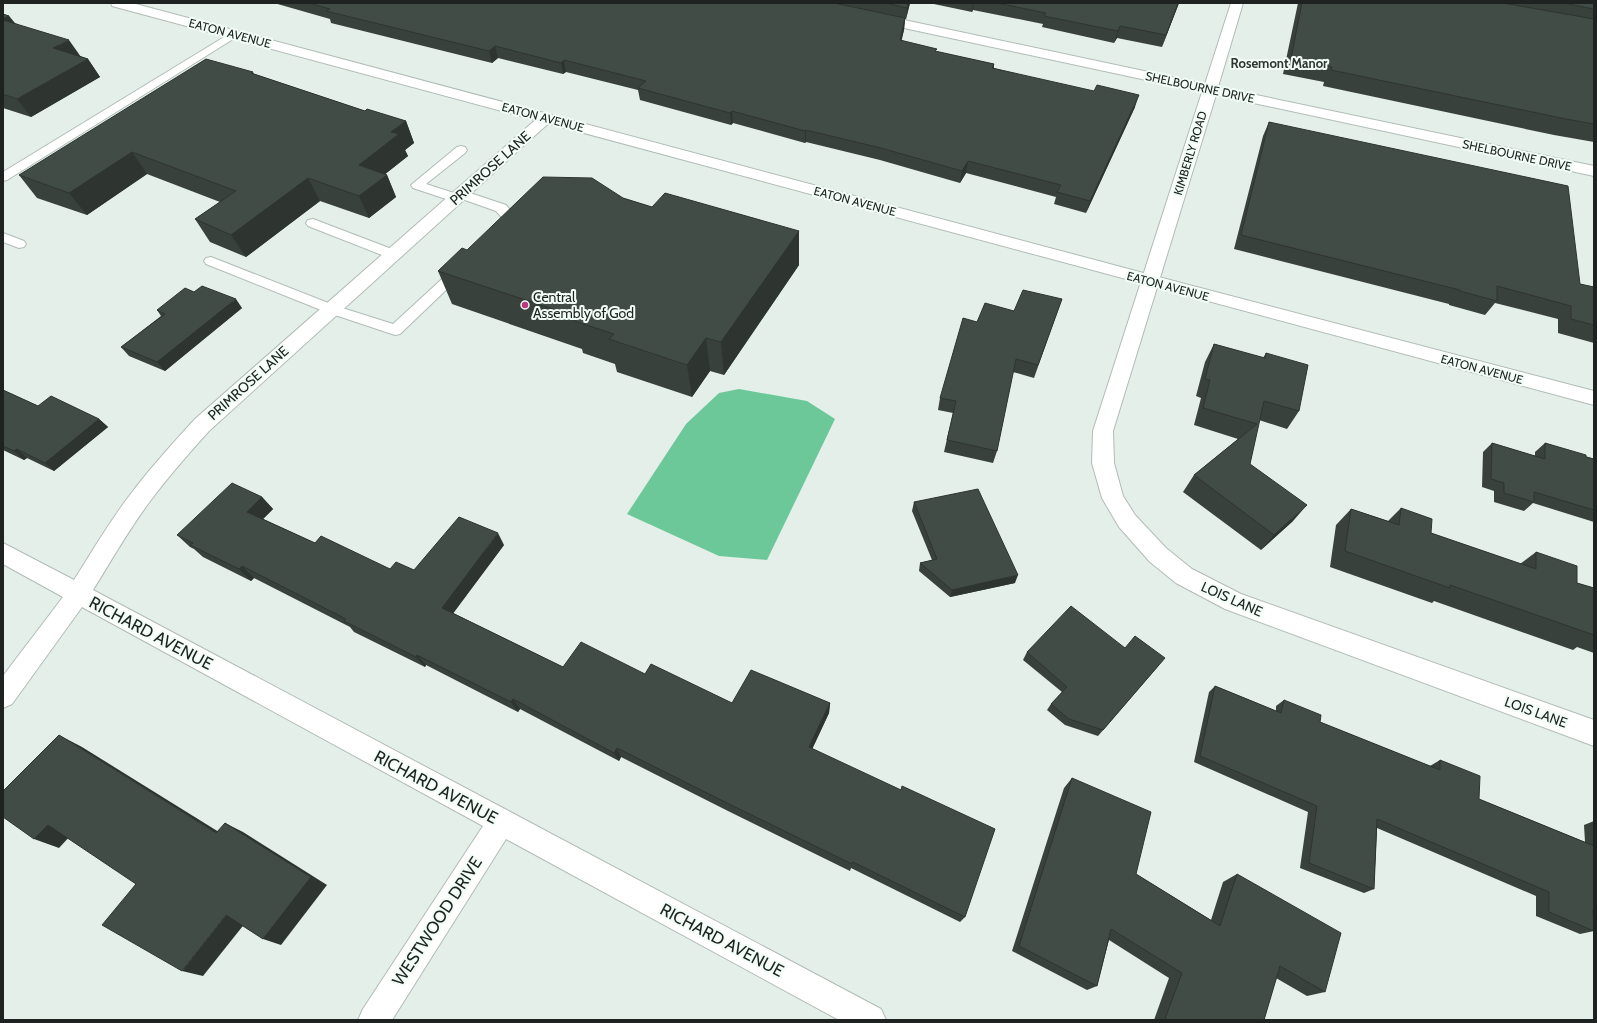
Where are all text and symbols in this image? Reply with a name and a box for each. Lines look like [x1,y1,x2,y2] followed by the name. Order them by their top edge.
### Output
[187,15,273,51] street label: EATON AVENUE
[1231,55,1328,71] district label: Rosemont Manor
[1144,68,1256,106] street label: SHELBOURNE DRIVE
[500,99,586,135] street label: EATON AVENUE
[1170,109,1210,197] street label: KIMBERLY ROAD
[446,127,534,209] street label: PRIMROSE LANE
[1461,136,1573,174] street label: SHELBOURNE DRIVE
[812,183,898,219] street label: EATON AVENUE
[1125,268,1211,304] street label: EATON AVENUE
[533,288,634,322] place label: Central Assembly of God
[520,300,530,310] marker: Central Assembly of God
[204,342,292,424] street label: PRIMROSE LANE
[1439,351,1525,387] street label: EATON AVENUE
[1198,577,1266,621] street label: LOIS LANE
[86,592,216,674] street label: RICHARD AVENUE
[1502,692,1570,732] street label: LOIS LANE
[371,746,501,828] street label: RICHARD AVENUE
[388,853,486,989] street label: WESTWOOD DRIVE
[657,899,787,981] street label: RICHARD AVENUE

